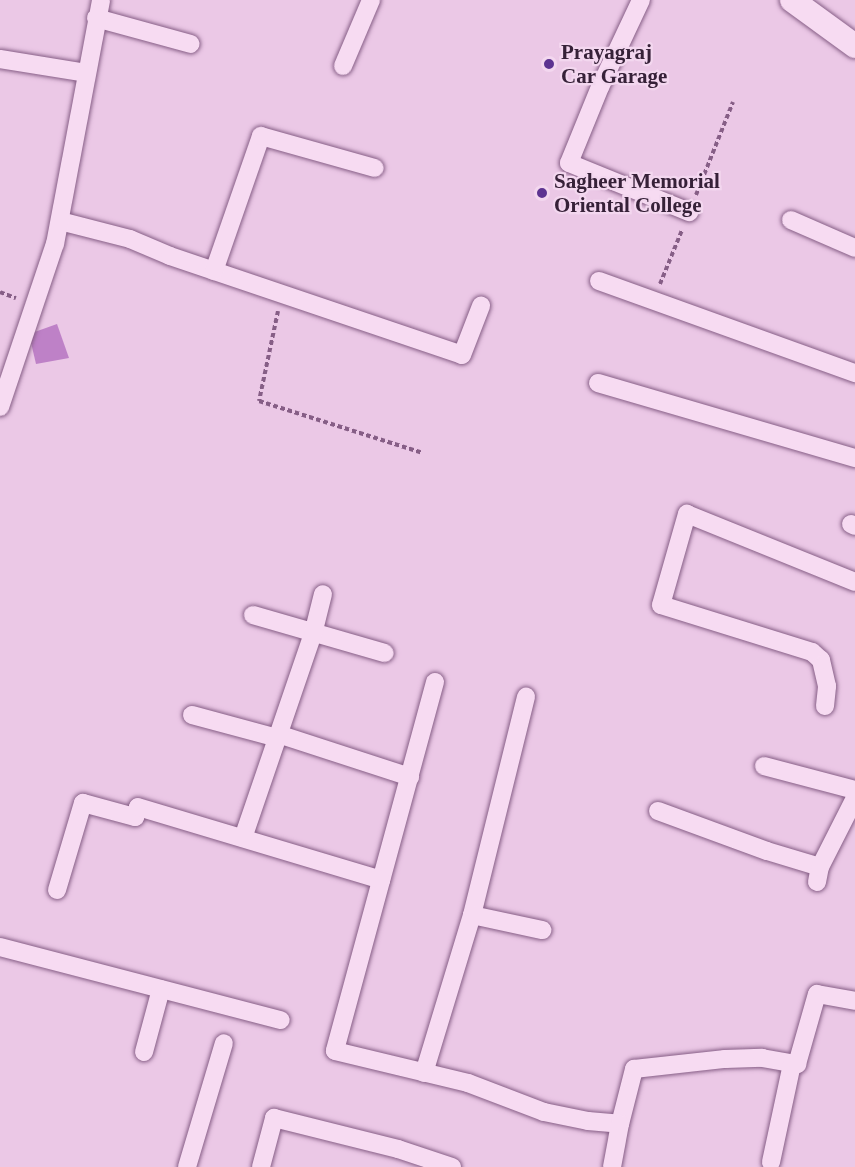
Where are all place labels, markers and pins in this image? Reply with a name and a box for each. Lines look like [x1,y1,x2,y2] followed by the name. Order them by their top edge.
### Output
[561,39,677,89] place label: Prayagraj Car Garage
[542,57,556,71] marker: Prayagraj Car Garage
[554,168,746,218] place label: Sagheer Memorial Oriental College
[535,186,549,200] marker: Sagheer Memorial Oriental College

